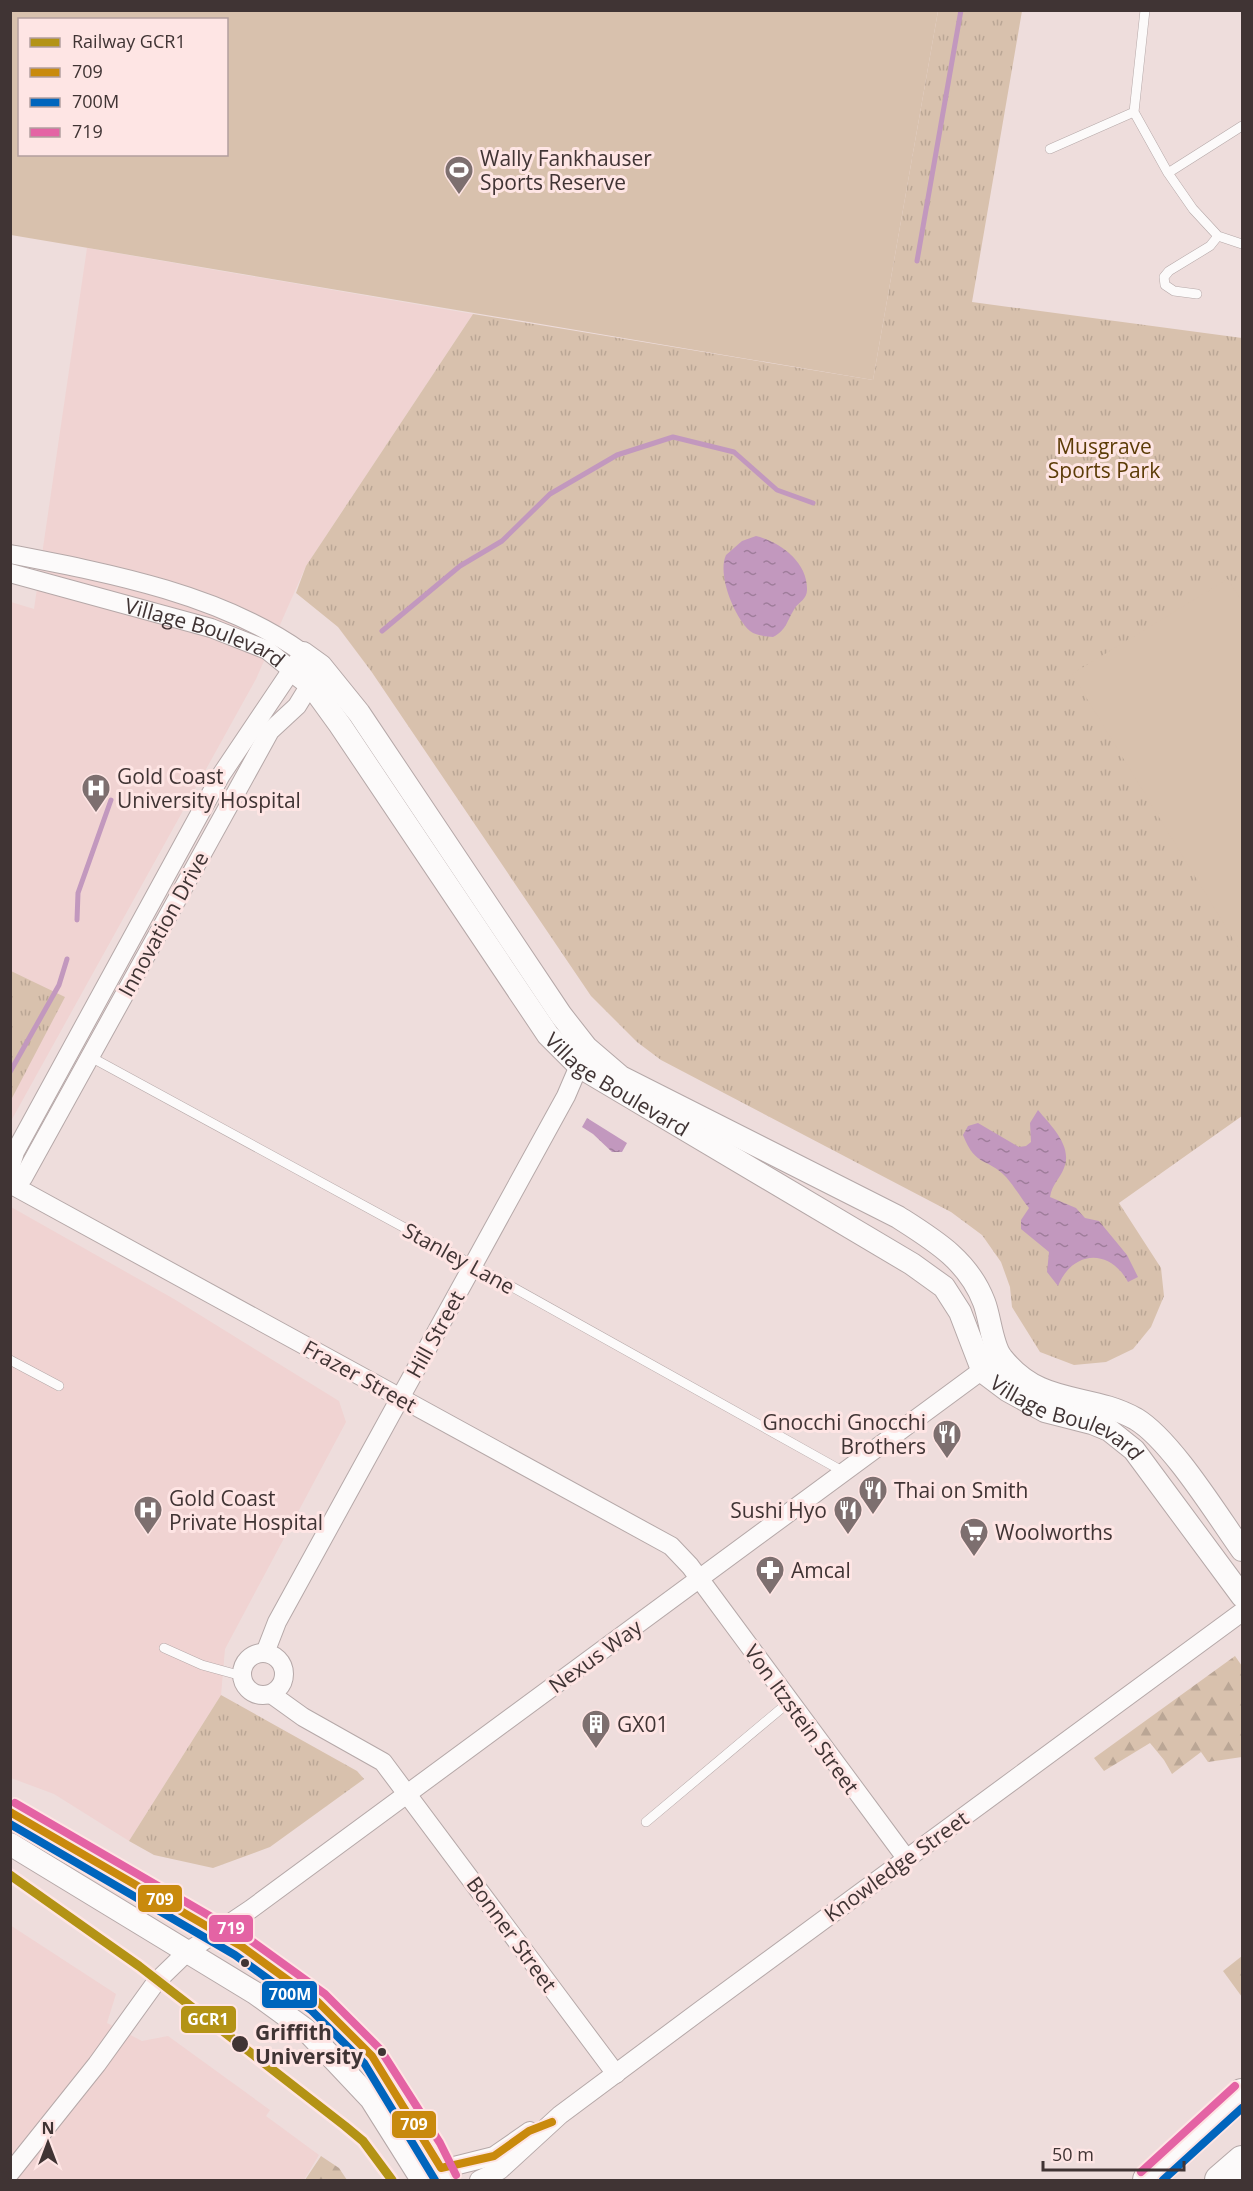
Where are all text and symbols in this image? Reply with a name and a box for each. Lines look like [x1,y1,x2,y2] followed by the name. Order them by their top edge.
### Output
[18,18,228,156] legend
[72,29,186,53] text: Railway GCR1
[72,59,103,83] text: 709
[72,89,119,113] text: 700M
[72,119,103,143] text: 719
[480,144,652,196] place label: Wally Fankhauser Sports Reserve
[443,154,475,196] sports icon: Wally Fankhauser Sports Reserve
[1048,432,1160,484] park label: Musgrave Sports Park
[122,591,291,673] street label: Village Boulevard
[117,762,301,814] place label: Gold Coast University Hospital
[80,772,112,814] hospital icon: Gold Coast University Hospital
[112,847,214,1001] street label: Innovation Drive
[539,1026,694,1143] street label: Village Boulevard
[398,1216,520,1300] street label: Stanley Lane
[400,1285,470,1383] street label: Hill Street
[298,1333,422,1419] street label: Frazer Street
[985,1368,1151,1465] street label: Village Boulevard
[762,1408,926,1460] place label: Gnocchi Gnocchi Brothers
[931,1418,963,1460] restaurant icon: Gnocchi Gnocchi Brothers
[857,1474,889,1516] restaurant icon: Thai on Smith
[894,1476,1028,1504] place label: Thai on Smith
[169,1484,323,1536] place label: Gold Coast Private Hospital
[132,1494,164,1536] hospital icon: Gold Coast Private Hospital
[832,1494,864,1536] restaurant icon: Sushi Hyo
[730,1496,827,1524] place label: Sushi Hyo
[958,1516,990,1558] supermarket icon: Woolworths
[995,1518,1113,1546] place label: Woolworths
[754,1554,786,1596] pharmacy icon: Amcal
[791,1556,851,1584] place label: Amcal
[543,1613,648,1699] street label: Nexus Way
[738,1639,866,1799] street label: Von Itzstein Street
[580,1708,612,1750] building icon: GX01
[617,1710,668,1738] place label: GX01
[818,1804,974,1928] street label: Knowledge Street
[461,1871,563,1997] street label: Bonner Street
[137,1884,183,1913] line badge: 709
[146,1888,174,1910] text: 709
[208,1914,254,1943] line badge: 719
[217,1917,245,1939] text: 719
[239,1957,251,1969] unlabelled marker
[261,1980,318,2009] line badge: 700M
[269,1983,311,2005] text: 700M
[180,2005,237,2034] line badge: GCR1
[187,2008,229,2030] text: GCR1
[255,2018,363,2070] place label: Griffith University
[230,2034,250,2054] marker: Griffith University
[376,2046,388,2058] unlabelled marker
[391,2110,437,2139] line badge: 709
[18,2113,78,2173] north arrow
[400,2113,428,2135] text: 709
[41,2117,55,2139] text: N
[1043,2134,1184,2172] scale bar
[1052,2142,1094,2166] text: 50 m

